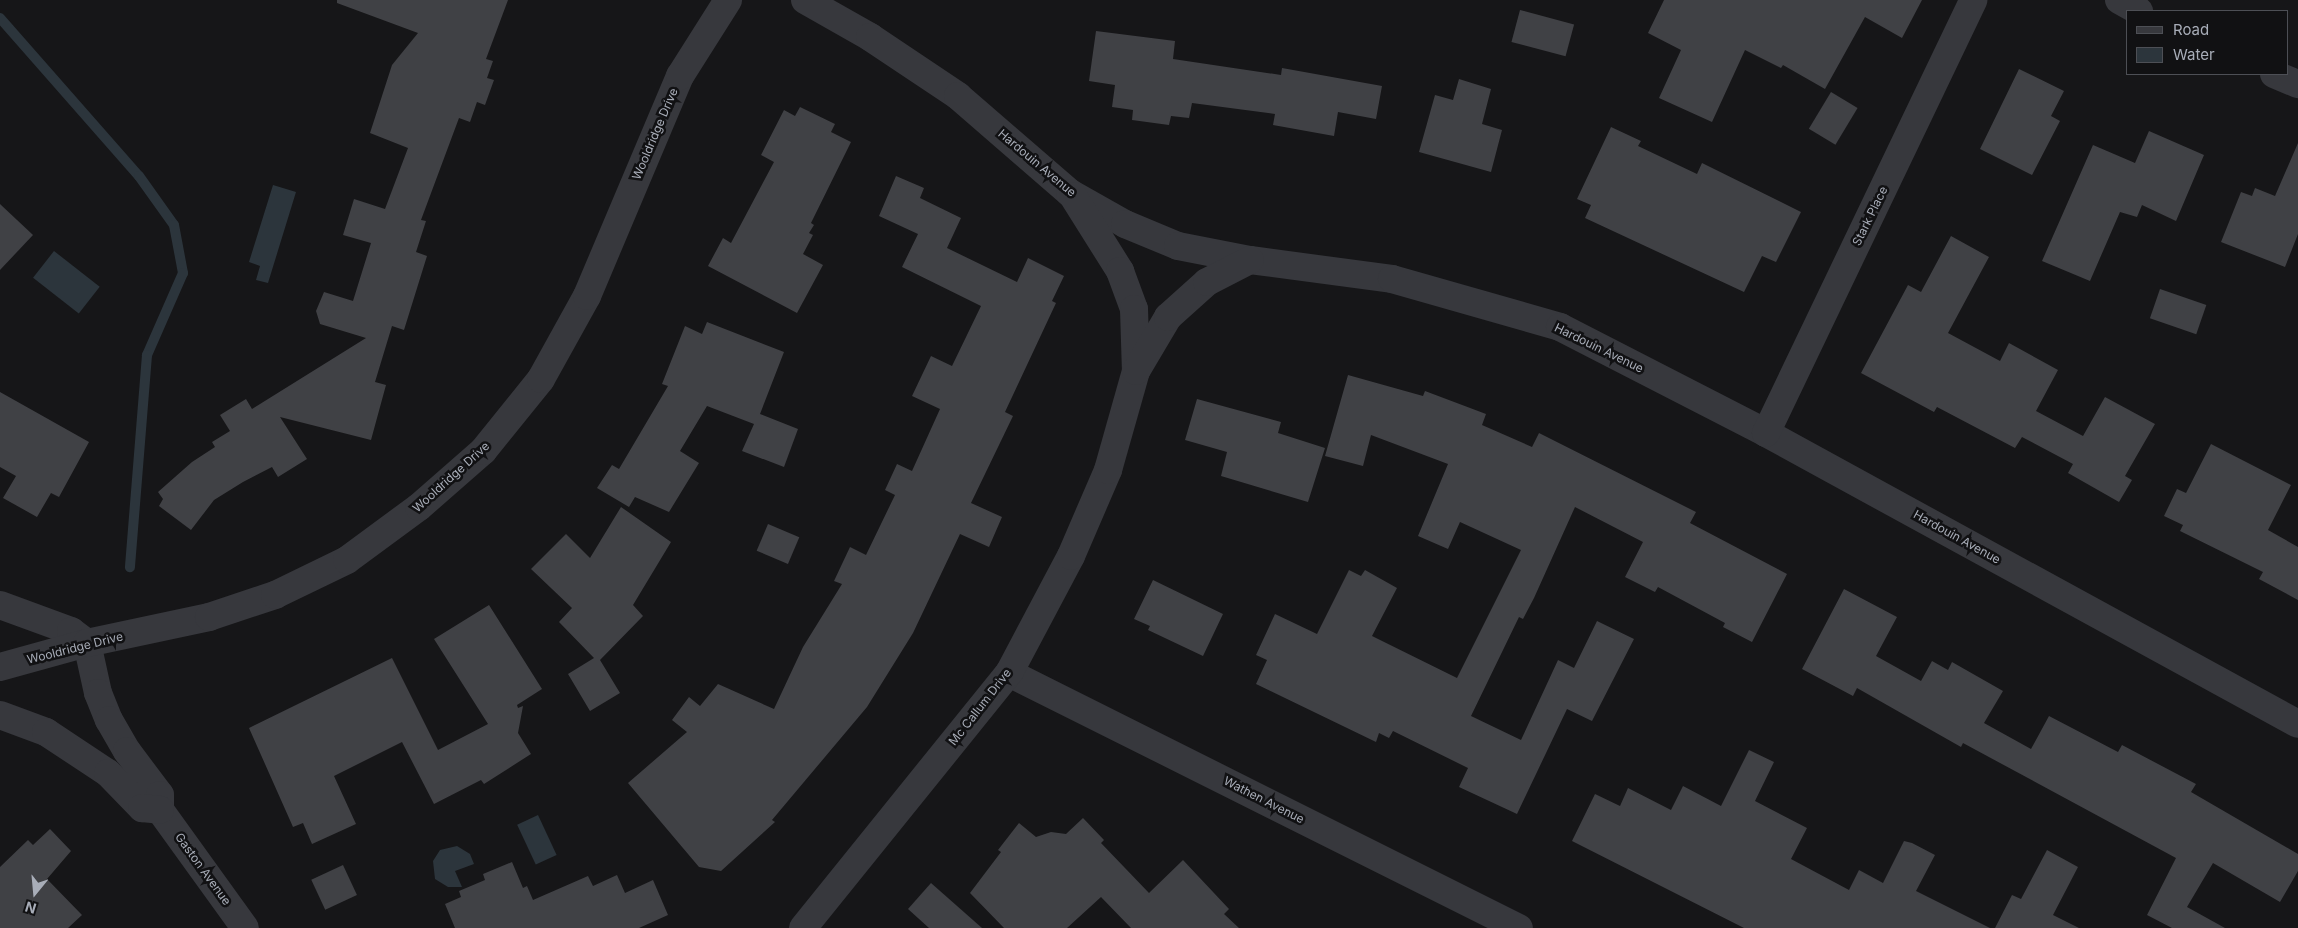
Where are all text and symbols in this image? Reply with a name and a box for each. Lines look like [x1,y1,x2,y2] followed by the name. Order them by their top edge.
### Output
[2126,10,2288,75] legend
[2173,20,2209,39] text: Road
[2173,45,2215,64] text: Water
[629,86,681,182] street label: Wooldridge Drive
[995,126,1079,200] street label: Hardouin Avenue
[1849,184,1891,248] street label: Stark Place
[1552,320,1646,376] street label: Hardouin Avenue
[410,439,492,515] street label: Wooldridge Drive
[1911,507,2003,567] street label: Hardouin Avenue
[26,629,124,667] street label: Wooldridge Drive
[946,666,1014,748] street label: Mc Callum Drive
[1221,773,1307,827] street label: Wathen Avenue
[172,830,234,908] street label: Gaston Avenue
[10,868,60,918] north arrow
[23,898,38,918] text: N

